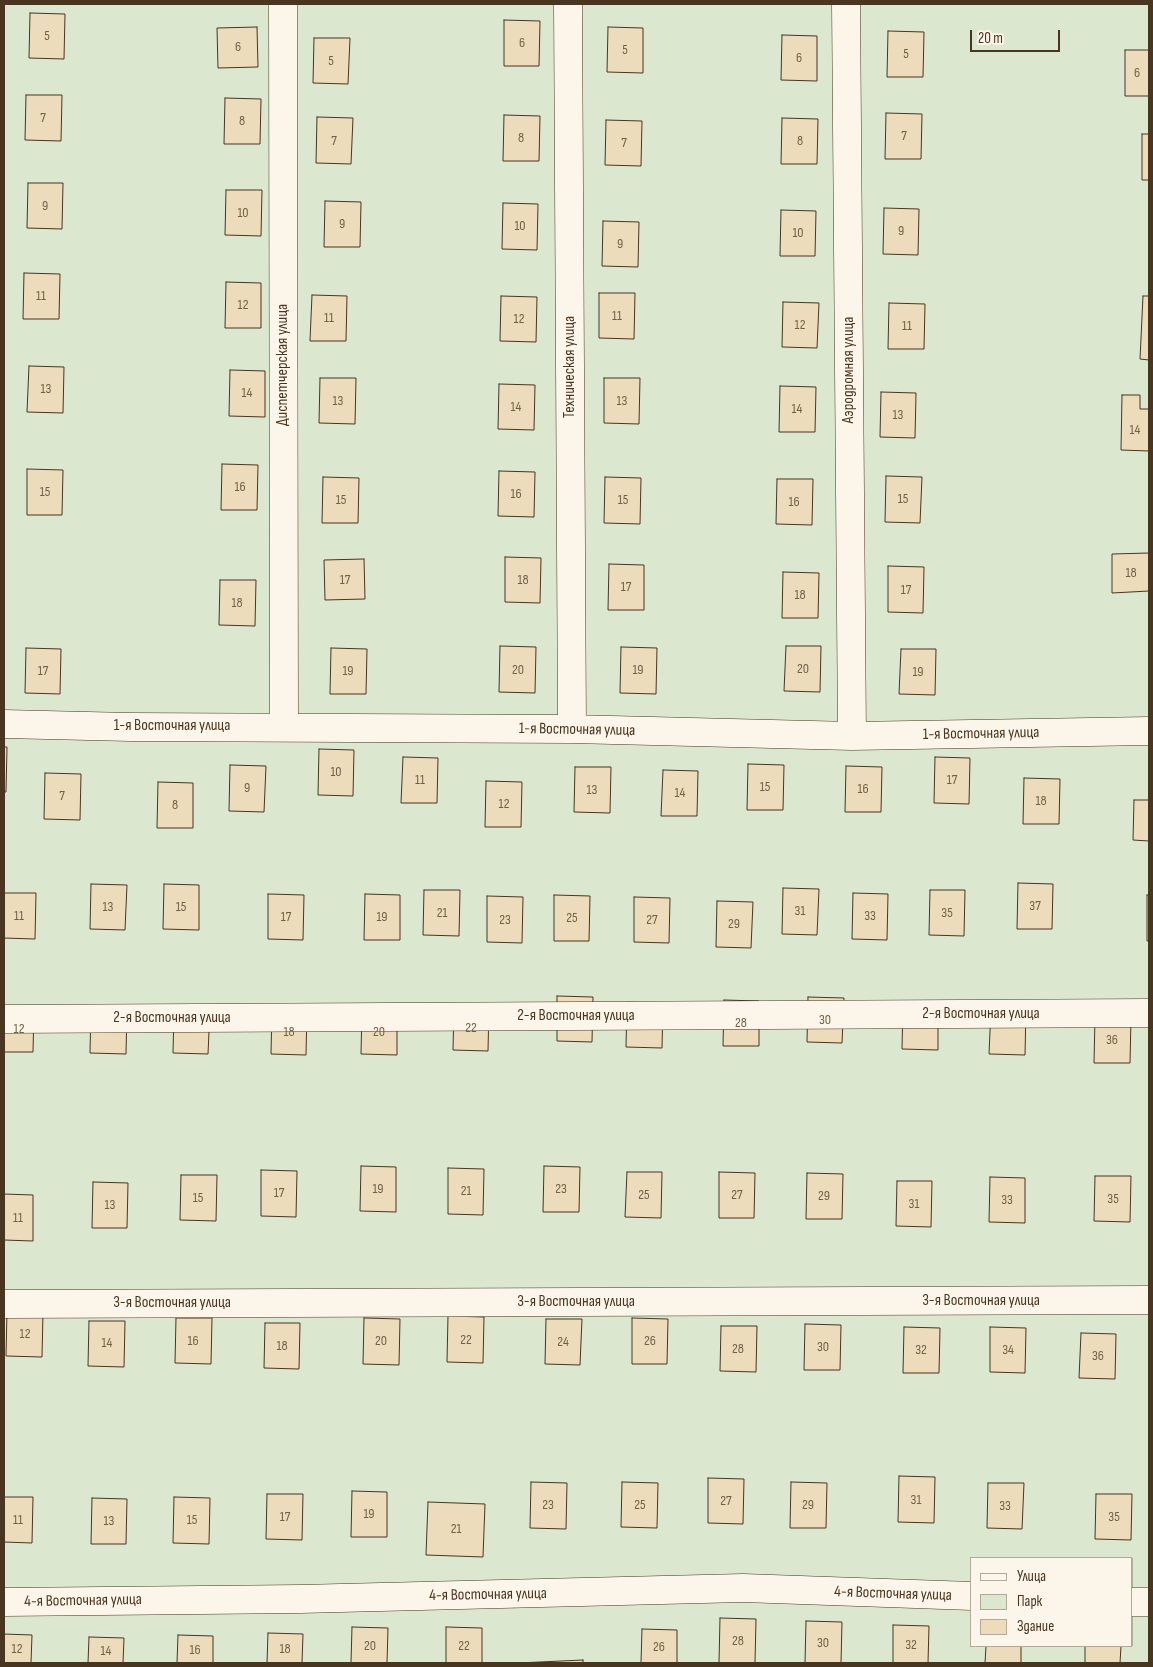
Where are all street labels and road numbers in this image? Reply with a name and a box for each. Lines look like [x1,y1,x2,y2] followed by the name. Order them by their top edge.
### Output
[273,304,293,426] street label: Диспетчерская улица
[560,316,580,418] street label: Техническая улица
[839,317,859,423] street label: Аэродромная улица
[114,716,230,736] street label: 1-я Восточная улица
[519,719,635,741] street label: 1-я Восточная улица
[923,723,1039,745] street label: 1-я Восточная улица
[922,1004,1040,1024] street label: 2-я Восточная улица
[517,1006,635,1026] street label: 2-я Восточная улица
[113,1008,231,1028] street label: 2-я Восточная улица
[922,1291,1040,1311] street label: 3-я Восточная улица
[517,1292,635,1312] street label: 3-я Восточная улица
[113,1293,231,1313] street label: 3-я Восточная улица
[834,1582,952,1606] street label: 4-я Восточная улица
[429,1584,547,1606] street label: 4-я Восточная улица
[24,1590,142,1612] street label: 4-я Восточная улица

